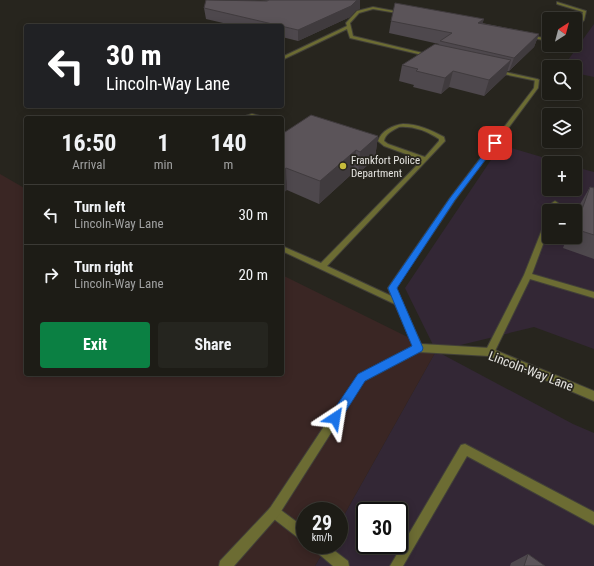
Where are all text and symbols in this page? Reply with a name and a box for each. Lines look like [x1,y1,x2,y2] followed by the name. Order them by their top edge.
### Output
[542,12,582,52] north arrow
[542,12,582,244] map controls
[106,39,162,72] text: 30 m
[40,40,92,92] icon: left
[542,60,582,100] button: search
[106,73,230,94] text: Lincoln-Way Lane
[542,108,582,148] button: layers
[478,126,512,160] pin
[61,129,116,157] text: 16:50
[157,129,169,157] text: 1
[210,129,247,157] text: 140
[484,132,506,154] icon: arrive
[351,154,420,180] place label: Frankfort Police Department
[542,156,582,196] button: +
[72,157,105,172] text: Arrival
[154,157,173,172] text: min
[224,157,233,172] text: m
[338,161,348,171] marker: Frankfort Police Department
[74,198,125,216] text: Turn left
[40,204,62,226] icon: left
[542,204,582,244] button: −
[238,206,268,224] text: 30 m
[74,216,164,231] text: Lincoln-Way Lane
[74,258,133,276] text: Turn right
[40,264,62,286] icon: right
[238,266,268,284] text: 20 m
[74,276,164,291] text: Lincoln-Way Lane
[40,322,150,368] button: Exit
[158,322,268,368] button: Share
[487,348,575,394] street label: Lincoln-Way Lane
[314,397,356,439] position arrow
[356,502,408,554] speed limit sign: 30
[312,511,332,535] text: 29
[312,532,332,543] text: km/h

